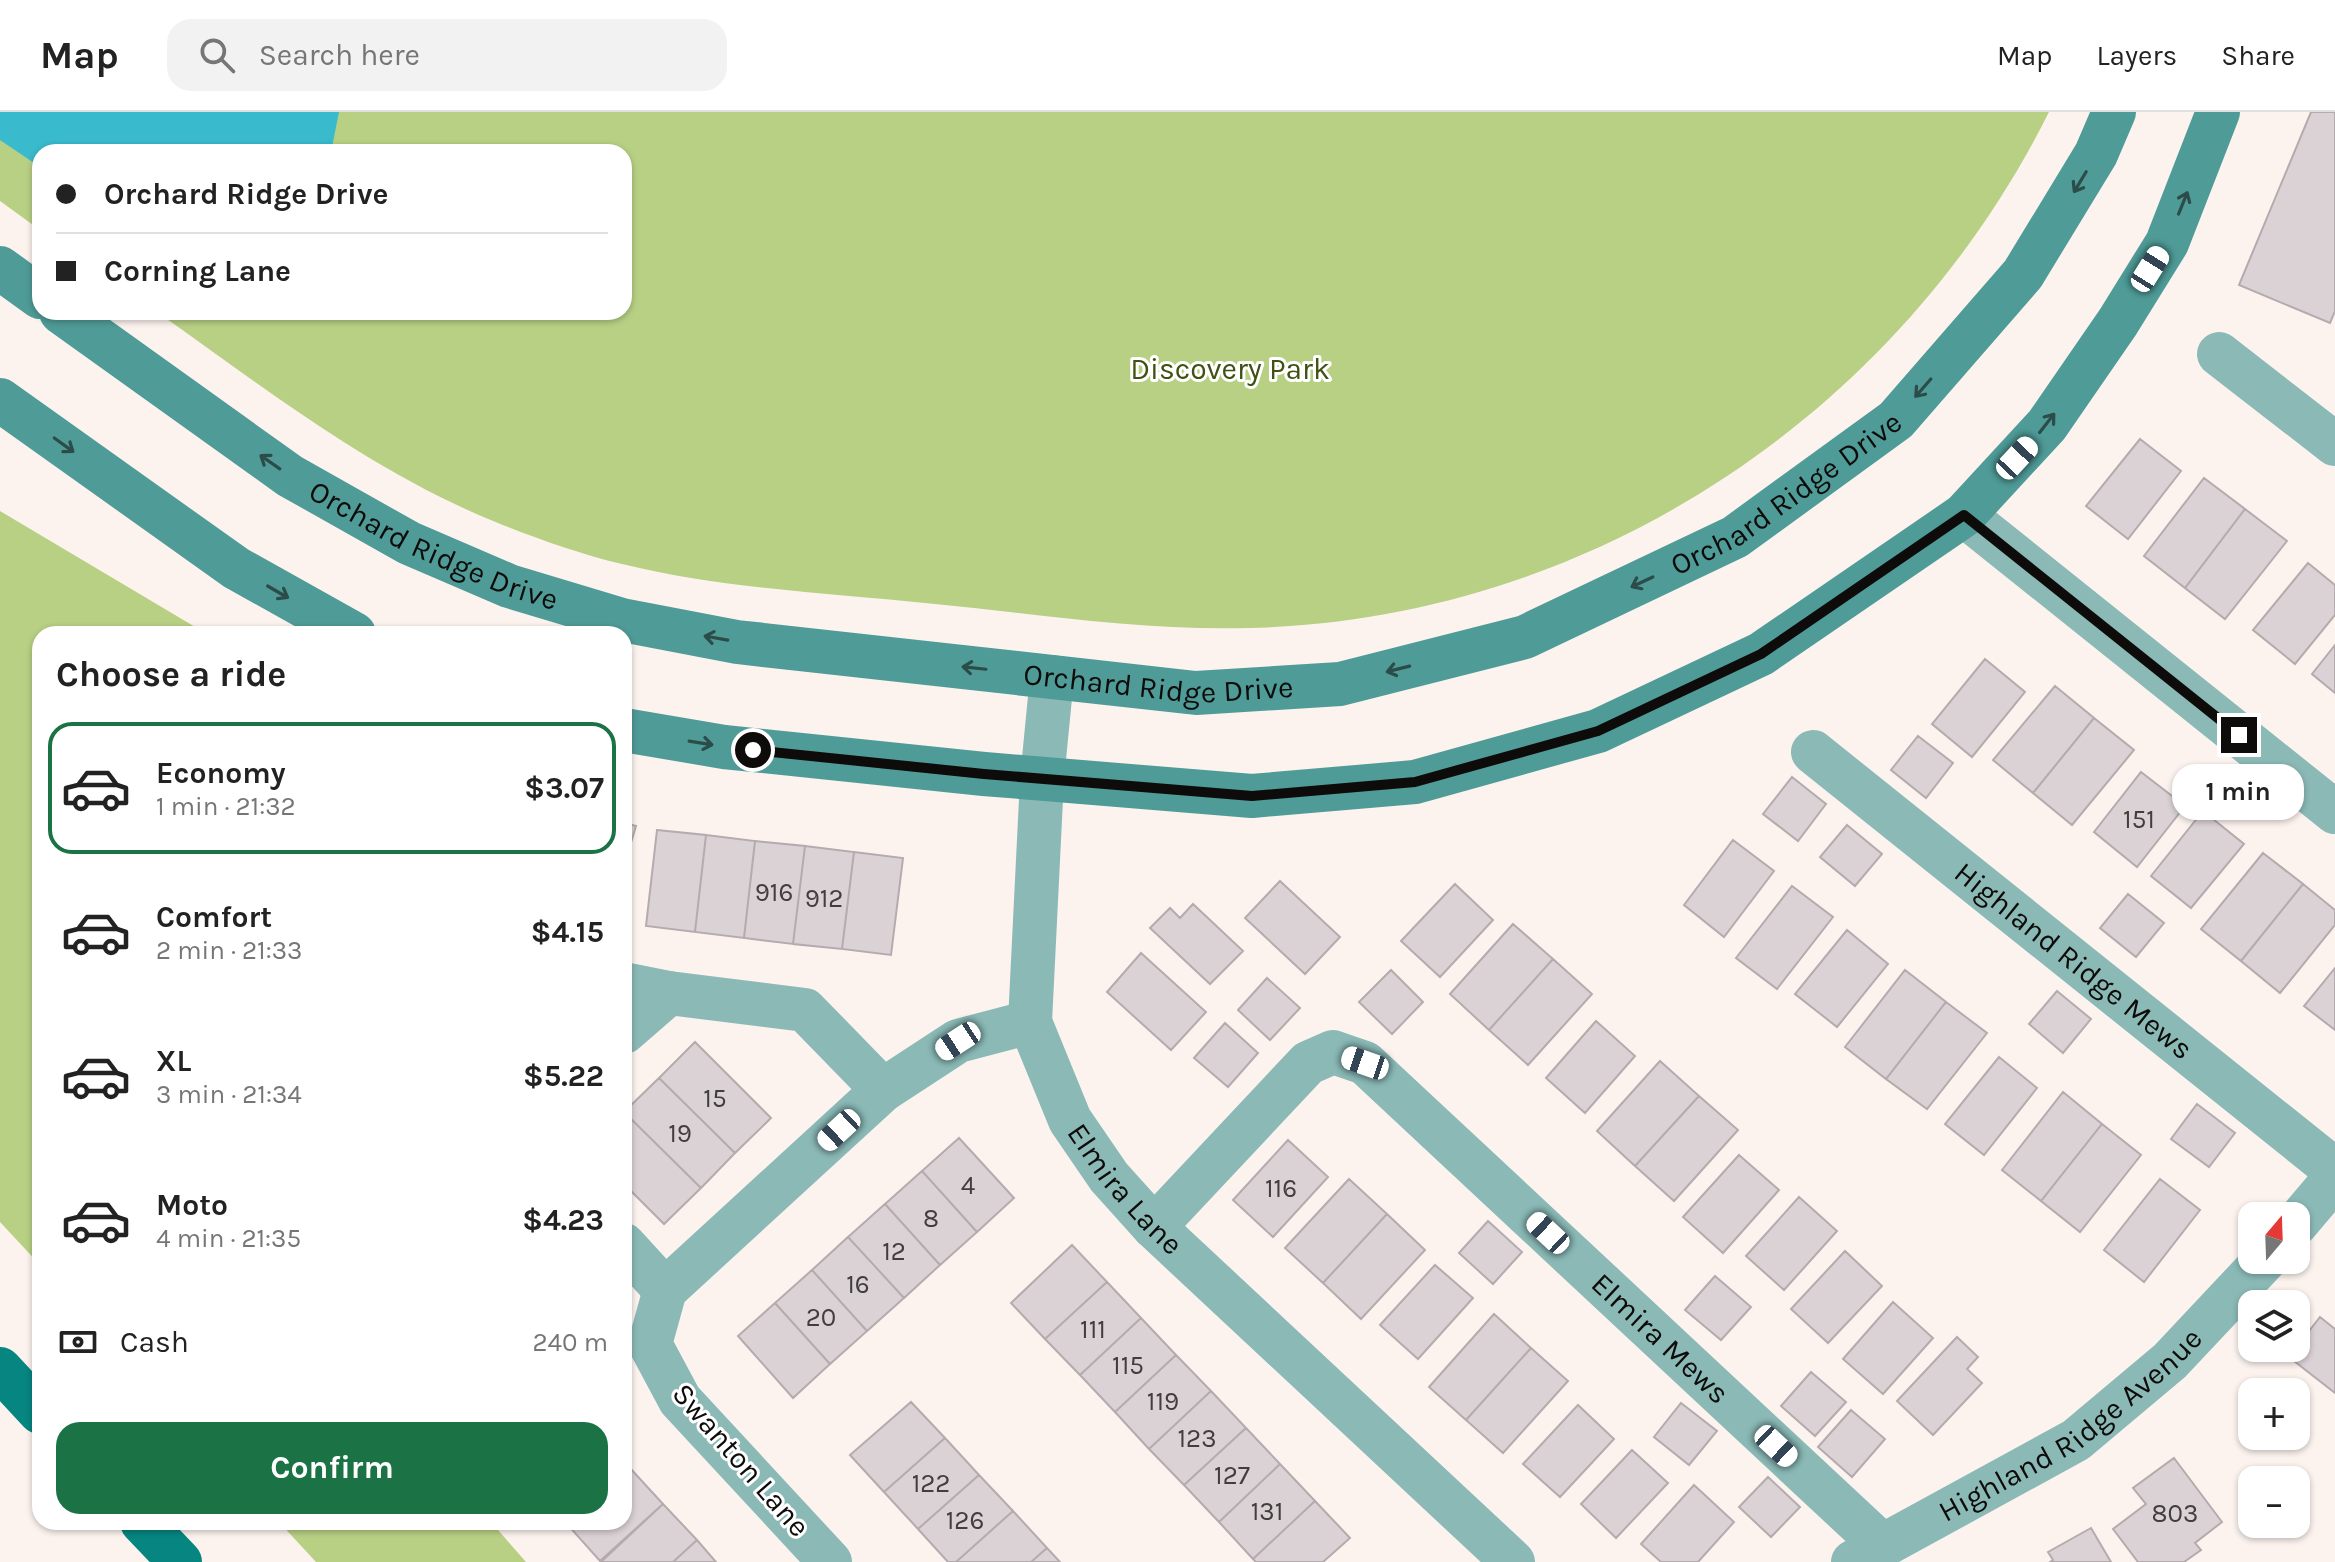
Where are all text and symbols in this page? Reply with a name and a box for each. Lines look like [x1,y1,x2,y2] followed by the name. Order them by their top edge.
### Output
[167,19,727,91] search box
[40,33,119,78] text: Map
[195,33,239,77] icon: search
[259,37,420,73] text: Search here
[1997,39,2052,72] text: Map
[2096,39,2177,72] text: Layers
[2221,39,2295,72] text: Share
[2071,170,2087,193] one-way arrow
[104,176,388,212] text: Orchard Ridge Drive
[2177,191,2191,216] one-way arrow
[2127,242,2173,296] car
[104,253,291,289] text: Corning Lane
[1130,351,1330,387] park label: Discovery Park
[1914,378,1932,398] one-way arrow
[1665,404,1909,583] street label: Orchard Ridge Drive
[2038,413,2056,434] one-way arrow
[1992,432,2042,484] car
[52,437,74,453] one-way arrow
[259,454,281,470] one-way arrow
[303,473,562,618] street label: Orchard Ridge Drive
[1630,575,1654,590] one-way arrow
[266,585,289,601] one-way arrow
[704,629,730,644] one-way arrow
[56,653,286,695] text: Choose a ride
[1022,656,1294,711] street label: Orchard Ridge Drive
[962,661,988,676] one-way arrow
[1386,663,1412,678] one-way arrow
[2221,717,2257,753] route end
[735,732,771,768] route start
[688,737,713,752] one-way arrow
[60,752,132,824] icon: car
[156,755,286,791] text: Economy
[2173,763,2305,819] callout: 1 min
[524,770,604,806] text: $3.07
[2205,776,2271,807] text: 1 min
[156,791,296,822] text: 1 min · 21:32
[2123,804,2155,835] house number: 151
[1947,855,2200,1067] street label: Highland Ridge Mews
[755,877,793,908] house number: 916
[805,883,843,914] house number: 912
[60,896,132,968] icon: car
[156,899,272,935] text: Comfort
[531,914,604,950] text: $4.15
[156,935,302,966] text: 2 min · 21:33
[931,1018,985,1064] car
[60,1040,132,1112] icon: car
[156,1043,191,1079] text: XL
[1338,1044,1392,1082] car
[523,1058,604,1094] text: $5.22
[156,1079,302,1110] text: 3 min · 21:34
[703,1083,727,1114] house number: 15
[813,1105,865,1155] car
[1060,1116,1190,1262] street label: Elmira Lane
[668,1118,692,1149] house number: 19
[961,1170,975,1201] house number: 4
[1265,1173,1297,1204] house number: 116
[60,1184,132,1256] icon: car
[156,1187,228,1223] text: Moto
[522,1202,604,1238] text: $4.23
[2238,1202,2310,1274] north arrow
[2238,1202,2310,1538] map controls
[923,1203,939,1234] house number: 8
[1522,1208,1574,1258] car
[156,1223,301,1254] text: 4 min · 21:35
[882,1236,906,1267] house number: 12
[1584,1266,1737,1411] street label: Elmira Mews
[846,1269,870,1300] house number: 16
[2238,1290,2310,1362] button: layers
[806,1302,836,1333] house number: 20
[1080,1314,1106,1345] house number: 111
[56,1320,100,1364] icon: cash
[1932,1320,2210,1530] street label: Highland Ridge Avenue
[120,1324,189,1360] text: Cash
[532,1327,608,1358] text: 240 m
[1112,1350,1144,1381] house number: 115
[665,1376,817,1544] street label: Swanton Lane
[2238,1378,2310,1450] button: +
[1147,1386,1179,1417] house number: 119
[1750,1421,1802,1471] car
[56,1422,608,1514] button: Confirm
[1177,1423,1217,1454] house number: 123
[1214,1460,1250,1491] house number: 127
[2238,1466,2310,1538] button: −
[912,1468,950,1499] house number: 122
[1251,1496,1283,1527] house number: 131
[2152,1498,2198,1529] house number: 803
[946,1505,984,1536] house number: 126

